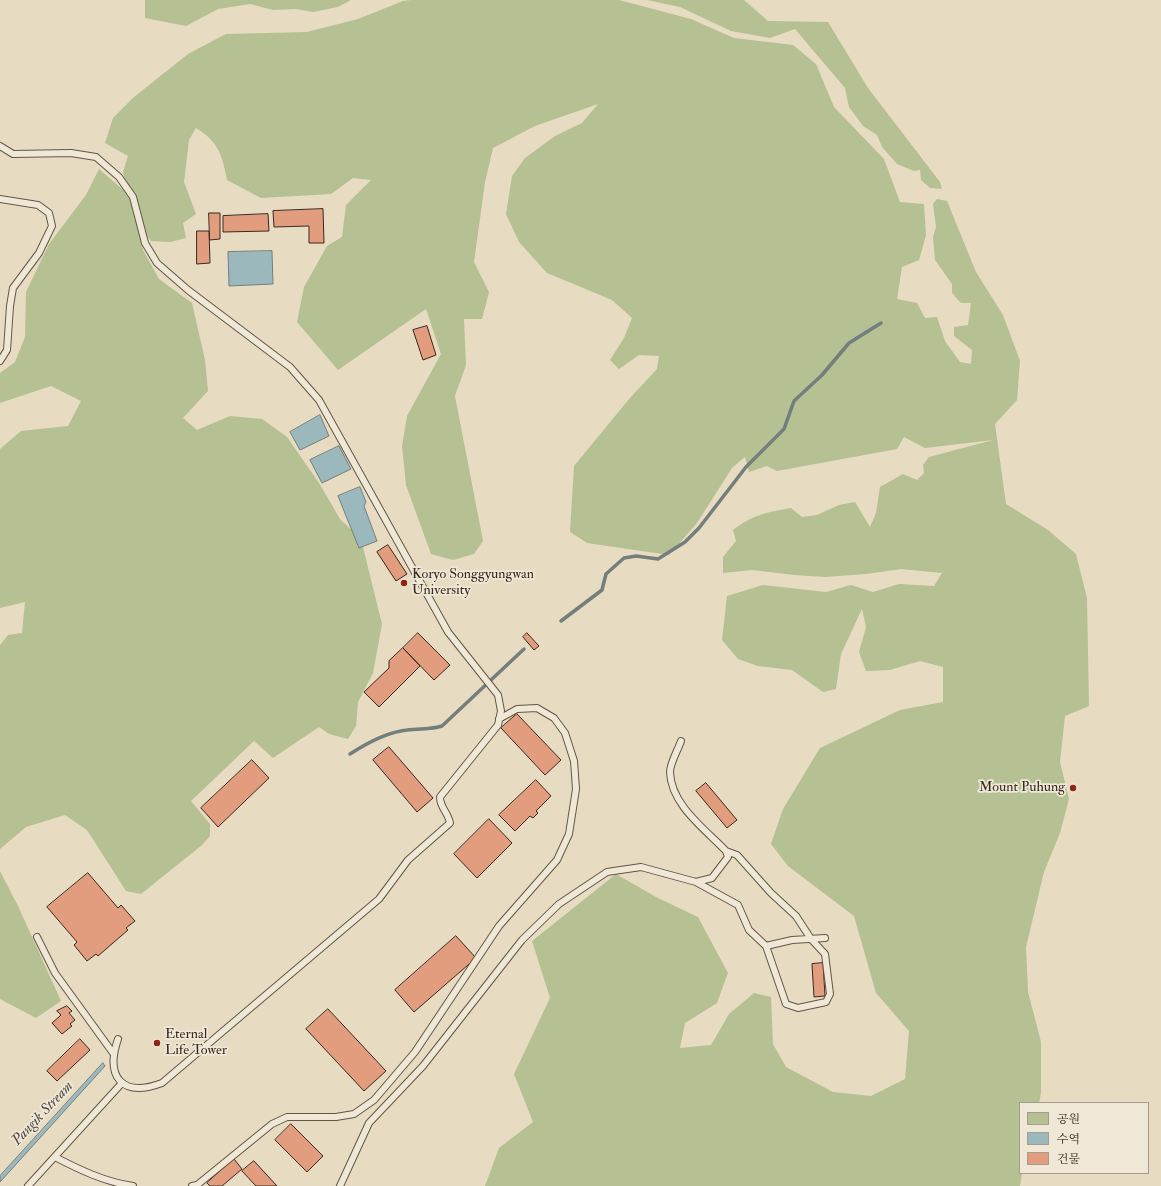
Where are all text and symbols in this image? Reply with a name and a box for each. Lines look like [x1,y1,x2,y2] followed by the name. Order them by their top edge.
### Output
[412,567,534,600] place label: Koryo Songgyungwan University
[399,578,409,588] marker: Koryo Songgyungwan University
[979,780,1065,796] place label: Mount Puhung
[1068,783,1078,793] marker: Mount Puhung
[165,1027,227,1060] place label: Eternal Life Tower
[152,1038,162,1048] marker: Eternal Life Tower
[9,1078,77,1150] water label: Pangik Stream
[1019,1102,1149,1174] legend
[1057,1112,1080,1127] text: 공원
[1057,1132,1080,1147] text: 수역
[1057,1152,1080,1167] text: 건물

